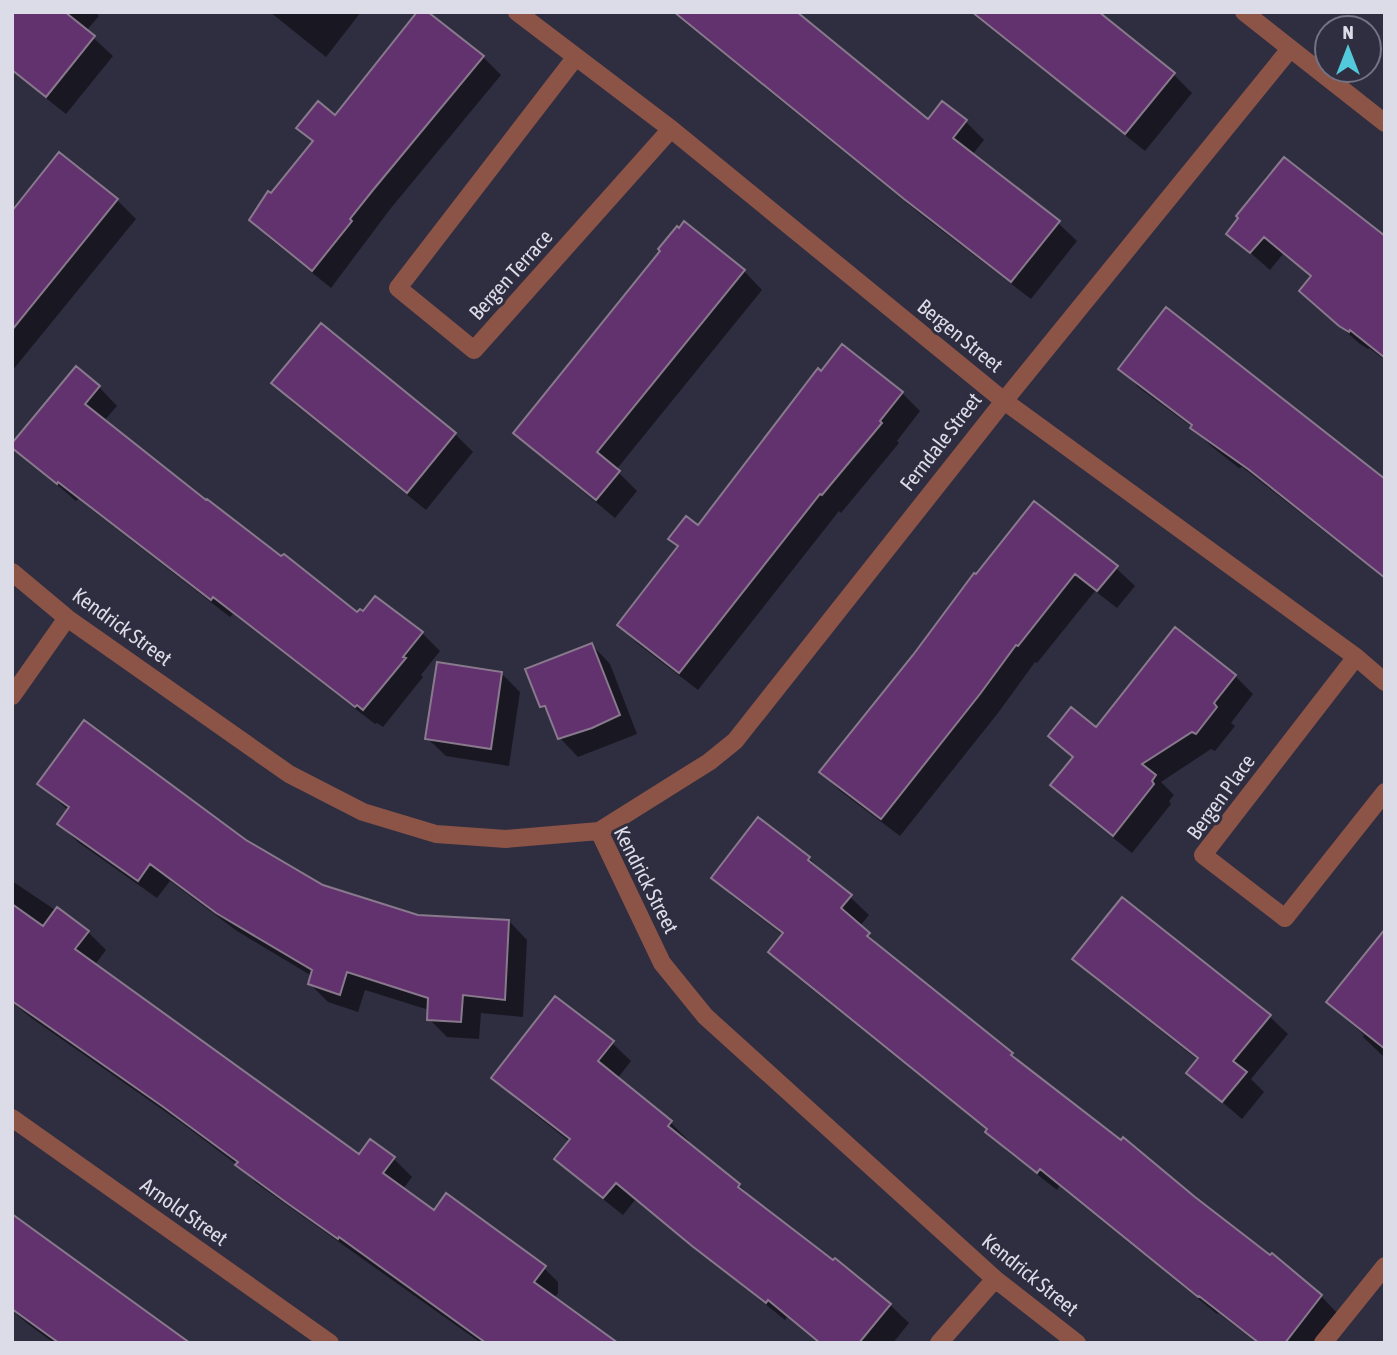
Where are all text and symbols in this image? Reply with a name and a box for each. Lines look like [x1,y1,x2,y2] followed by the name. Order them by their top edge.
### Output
[1313,14,1383,84] north arrow
[1342,21,1354,43] text: N
[464,224,557,324] street label: Bergen Terrace
[913,294,1008,377] street label: Bergen Street
[895,388,986,495] street label: Ferndale Street
[68,582,177,670] street label: Kendrick Street
[1181,749,1259,844] street label: Bergen Place
[610,822,684,937] street label: Kendrick Street
[136,1172,233,1250] street label: Arnold Street
[978,1228,1083,1320] street label: Kendrick Street

